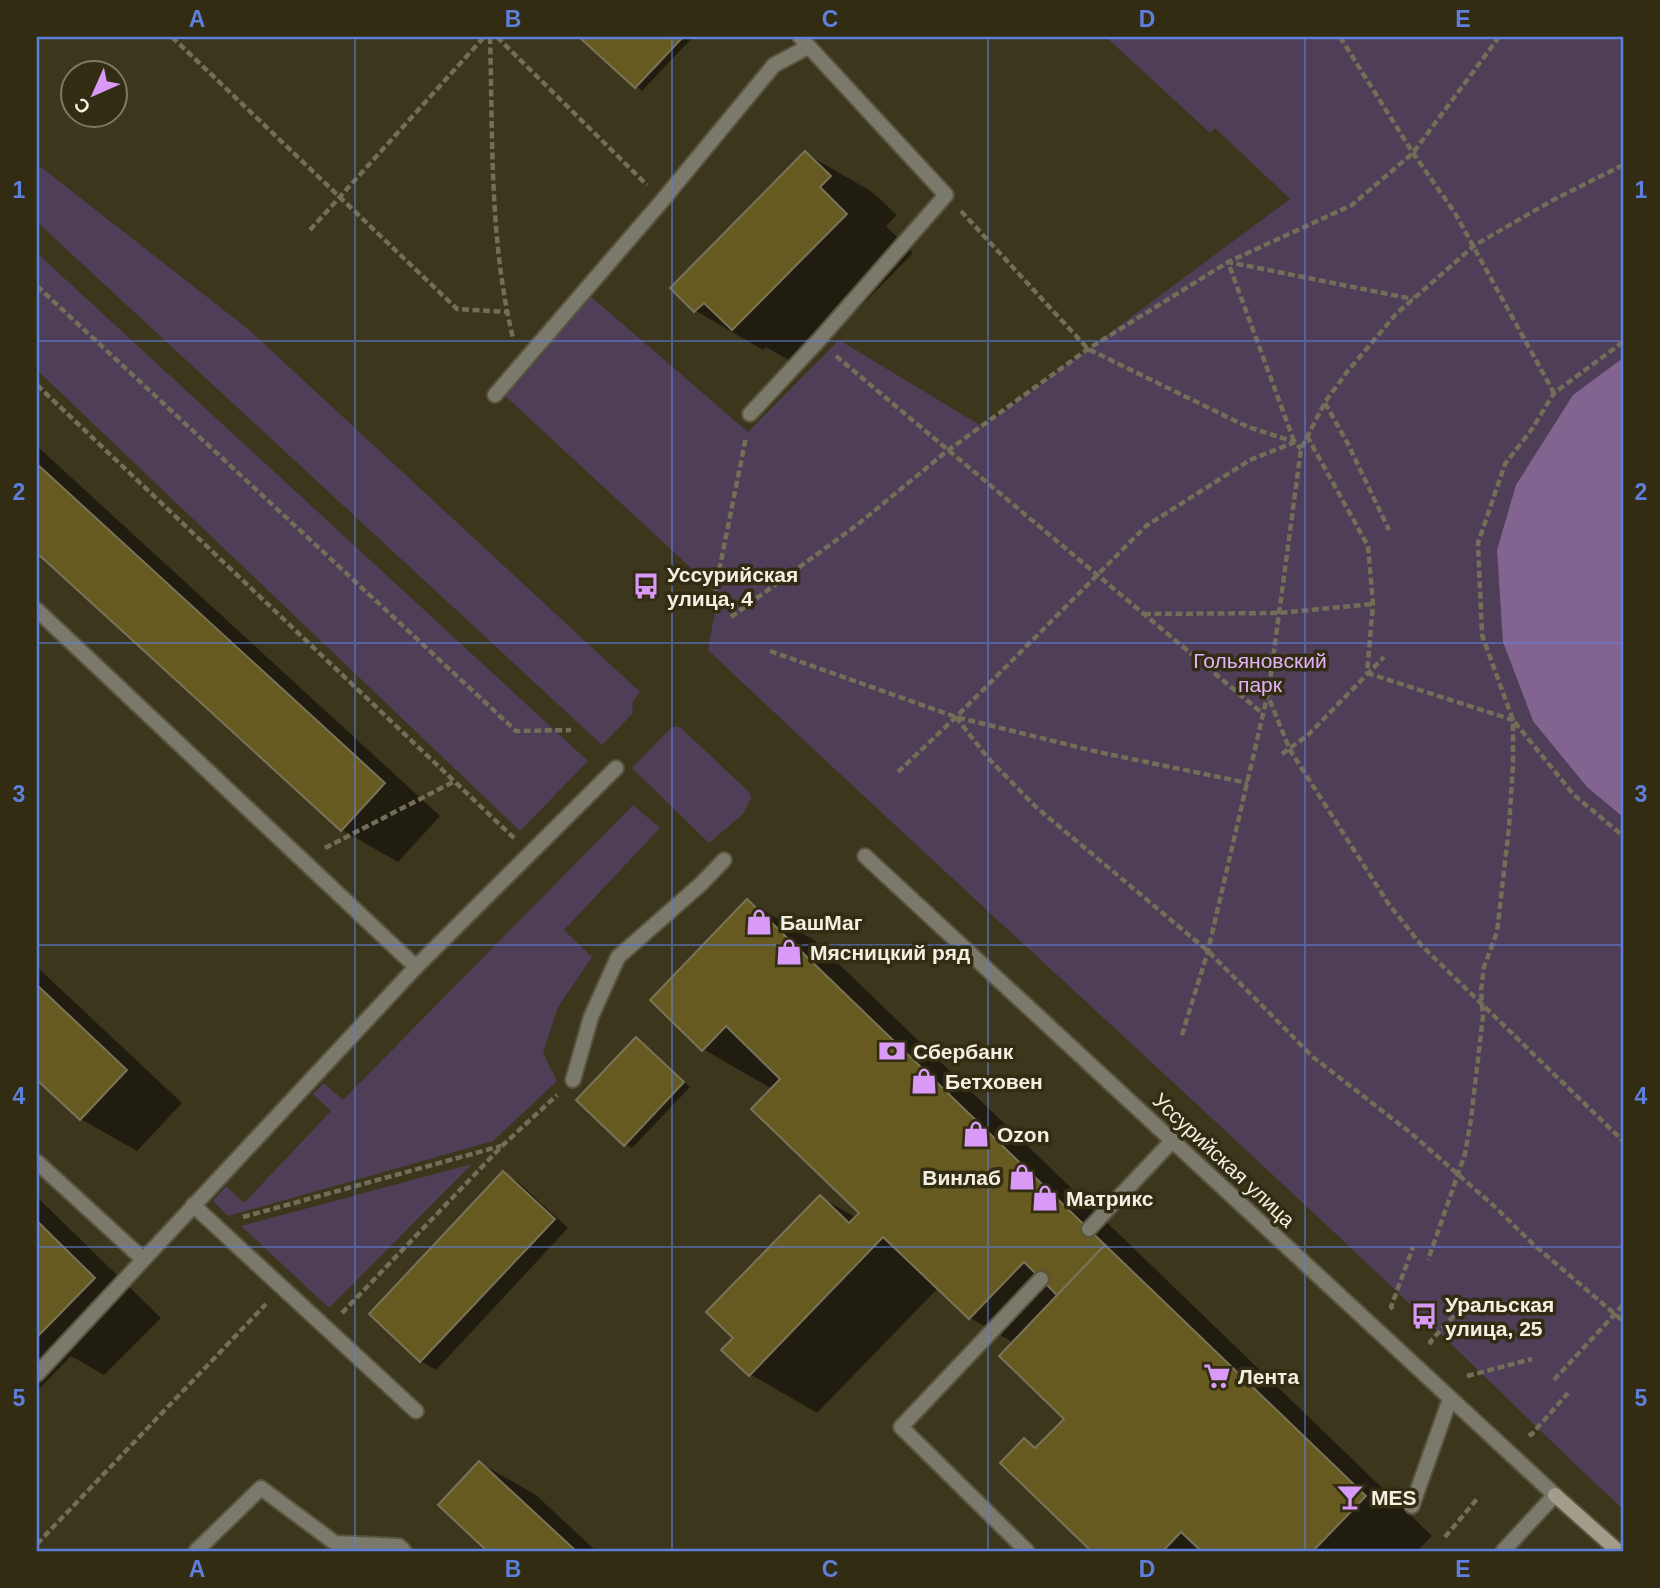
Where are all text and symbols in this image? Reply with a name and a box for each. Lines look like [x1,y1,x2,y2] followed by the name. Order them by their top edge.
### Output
[189,6,205,32] text: A
[505,6,521,32] text: B
[822,6,838,32] text: C
[1139,6,1155,32] text: D
[1455,6,1471,32] text: E
[60,60,130,130] north arrow
[70,93,95,118] text: С
[13,177,26,203] text: 1
[1635,177,1648,203] text: 1
[13,479,25,505] text: 2
[1635,479,1647,505] text: 2
[667,563,798,610] place label: Уссурийская улица, 4
[631,571,661,601] bus stop icon: Уссурийская улица, 4
[1193,649,1327,696] park label: Гольяновcкий парк
[13,781,25,807] text: 3
[1635,781,1647,807] text: 3
[744,907,774,937] shop icon: БашМаг
[780,911,863,934] place label: БашМаг
[774,937,804,967] shop icon: Мясницкий ряд
[810,941,970,964] place label: Мясницкий ряд
[877,1036,907,1066] bank icon: Сбербанк
[913,1040,1014,1063] place label: Сбербанк
[909,1066,939,1096] shop icon: Бетховен
[945,1070,1043,1093] place label: Бетховен
[13,1083,26,1109] text: 4
[1635,1083,1648,1109] text: 4
[1148,1088,1300,1232] street label: Уссурийская улица
[961,1119,991,1149] shop icon: Ozon
[997,1123,1050,1146] place label: Ozon
[1007,1162,1037,1192] shop icon: Винлаб
[922,1166,1001,1189] place label: Винлаб
[1030,1183,1060,1213] shop icon: Матрикс
[1066,1187,1154,1210] place label: Матрикс
[1445,1293,1554,1340] place label: Уральская улица, 25
[1409,1301,1439,1331] bus stop icon: Уральская улица, 25
[1202,1361,1232,1391] supermarket icon: Лента
[1238,1365,1299,1388] place label: Лента
[13,1385,26,1411] text: 5
[1635,1385,1648,1411] text: 5
[1335,1482,1365,1512] bar icon: MES
[1371,1486,1417,1509] place label: MES
[189,1556,205,1582] text: A
[505,1556,521,1582] text: B
[822,1556,838,1582] text: C
[1139,1556,1155,1582] text: D
[1455,1556,1471,1582] text: E

